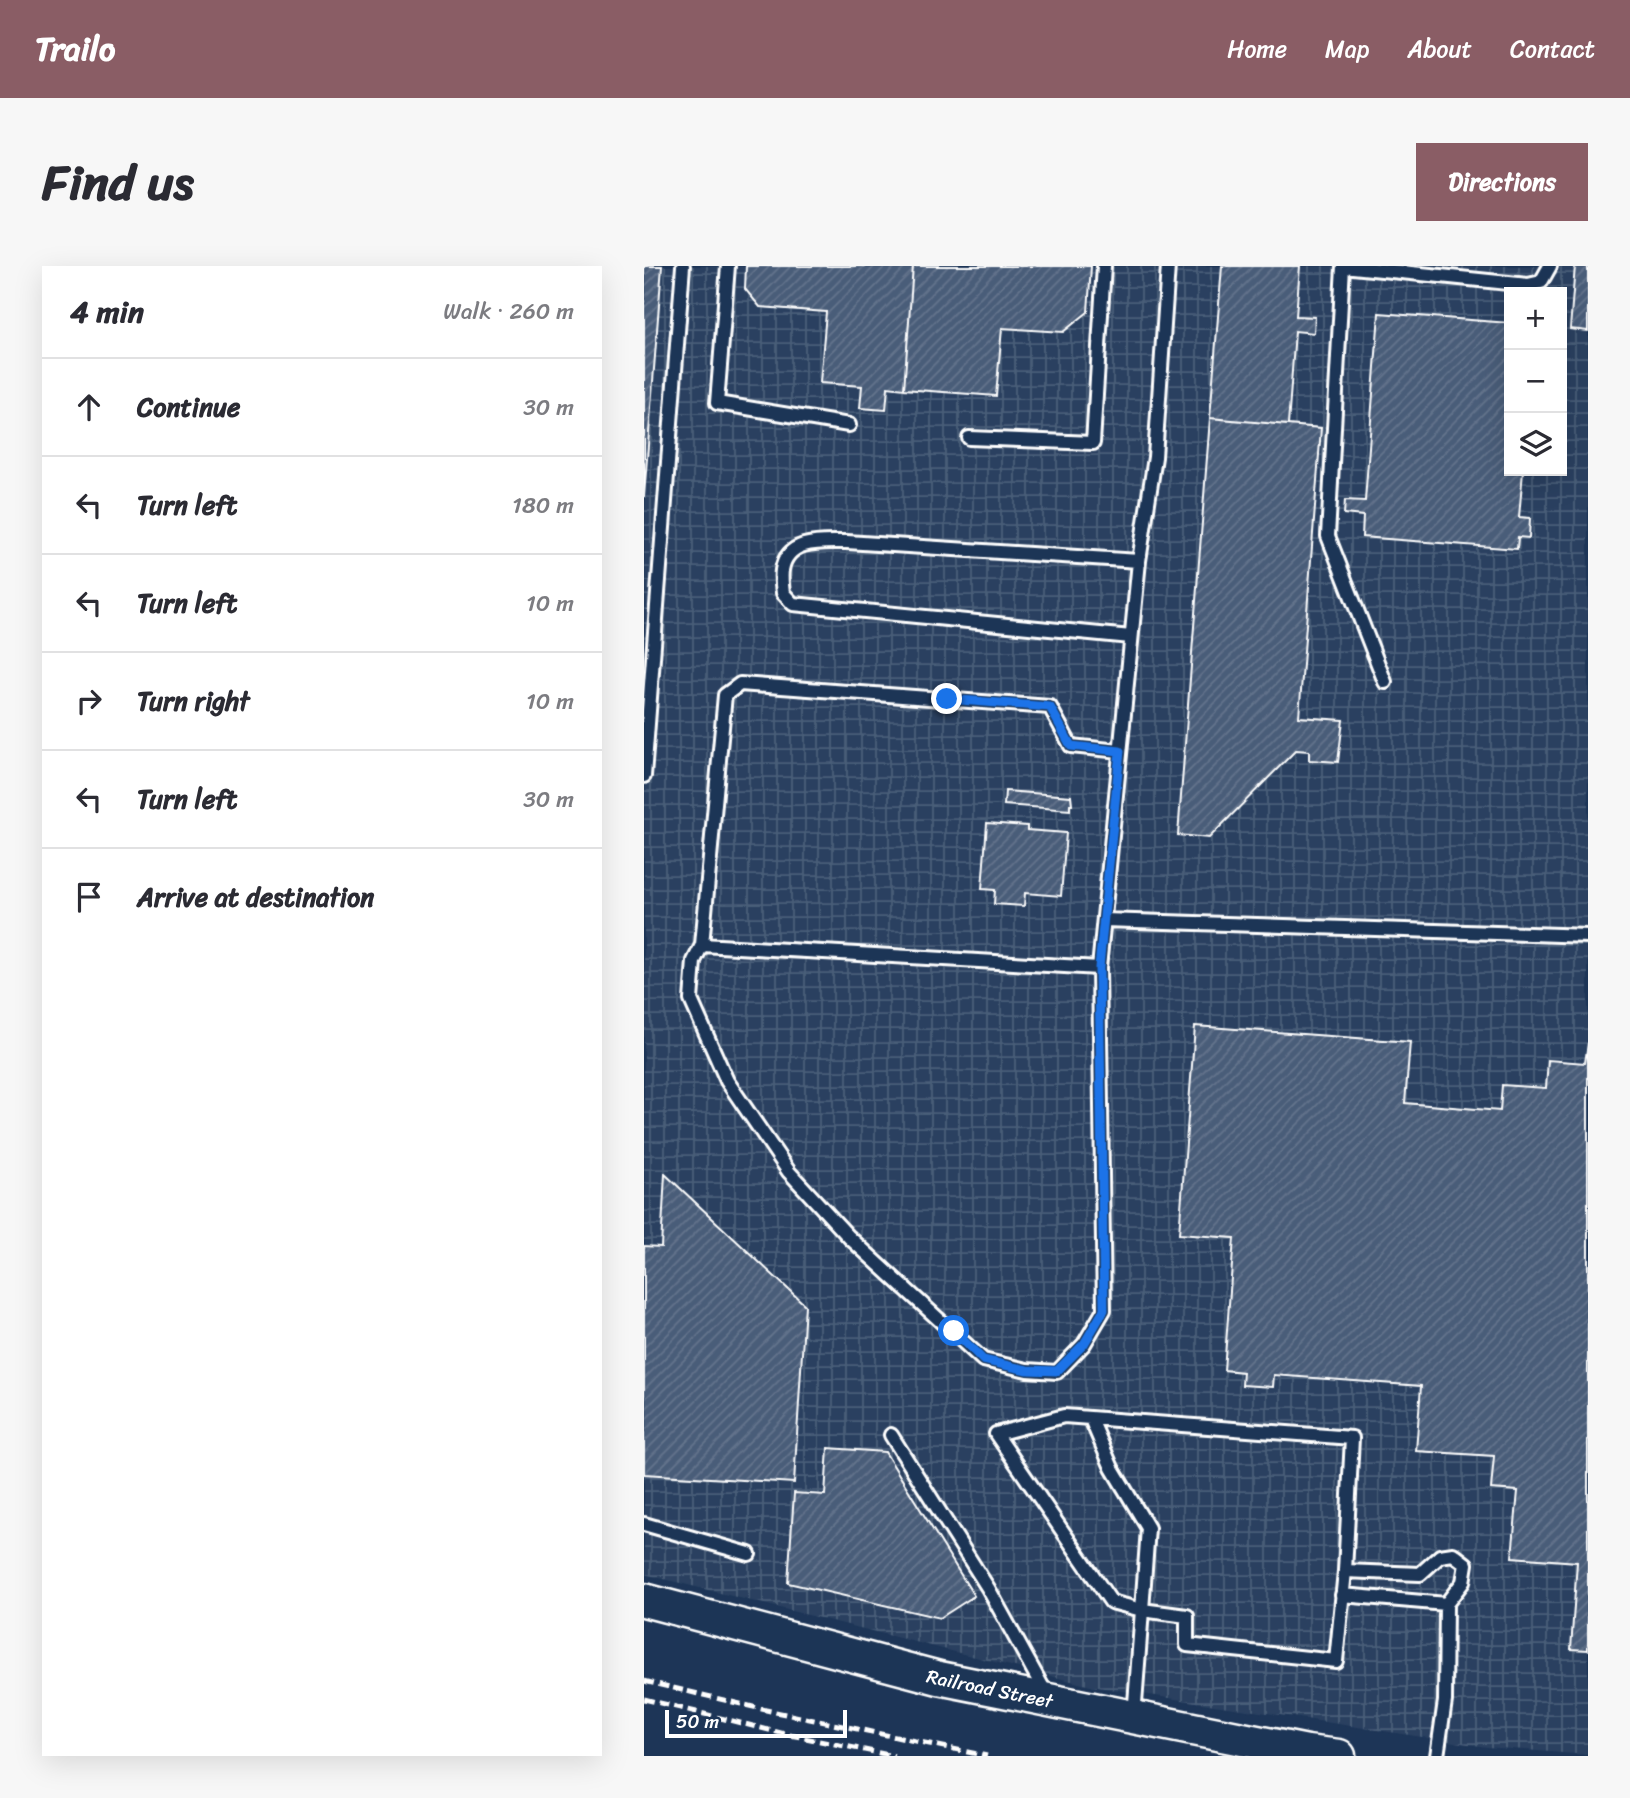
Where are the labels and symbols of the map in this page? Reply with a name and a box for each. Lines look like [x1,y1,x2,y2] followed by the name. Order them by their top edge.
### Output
[931,683,962,714] route end
[938,1315,969,1346] route start
[923,1659,1057,1718] street label: Railroad Street
[665,1707,847,1739] scale bar

